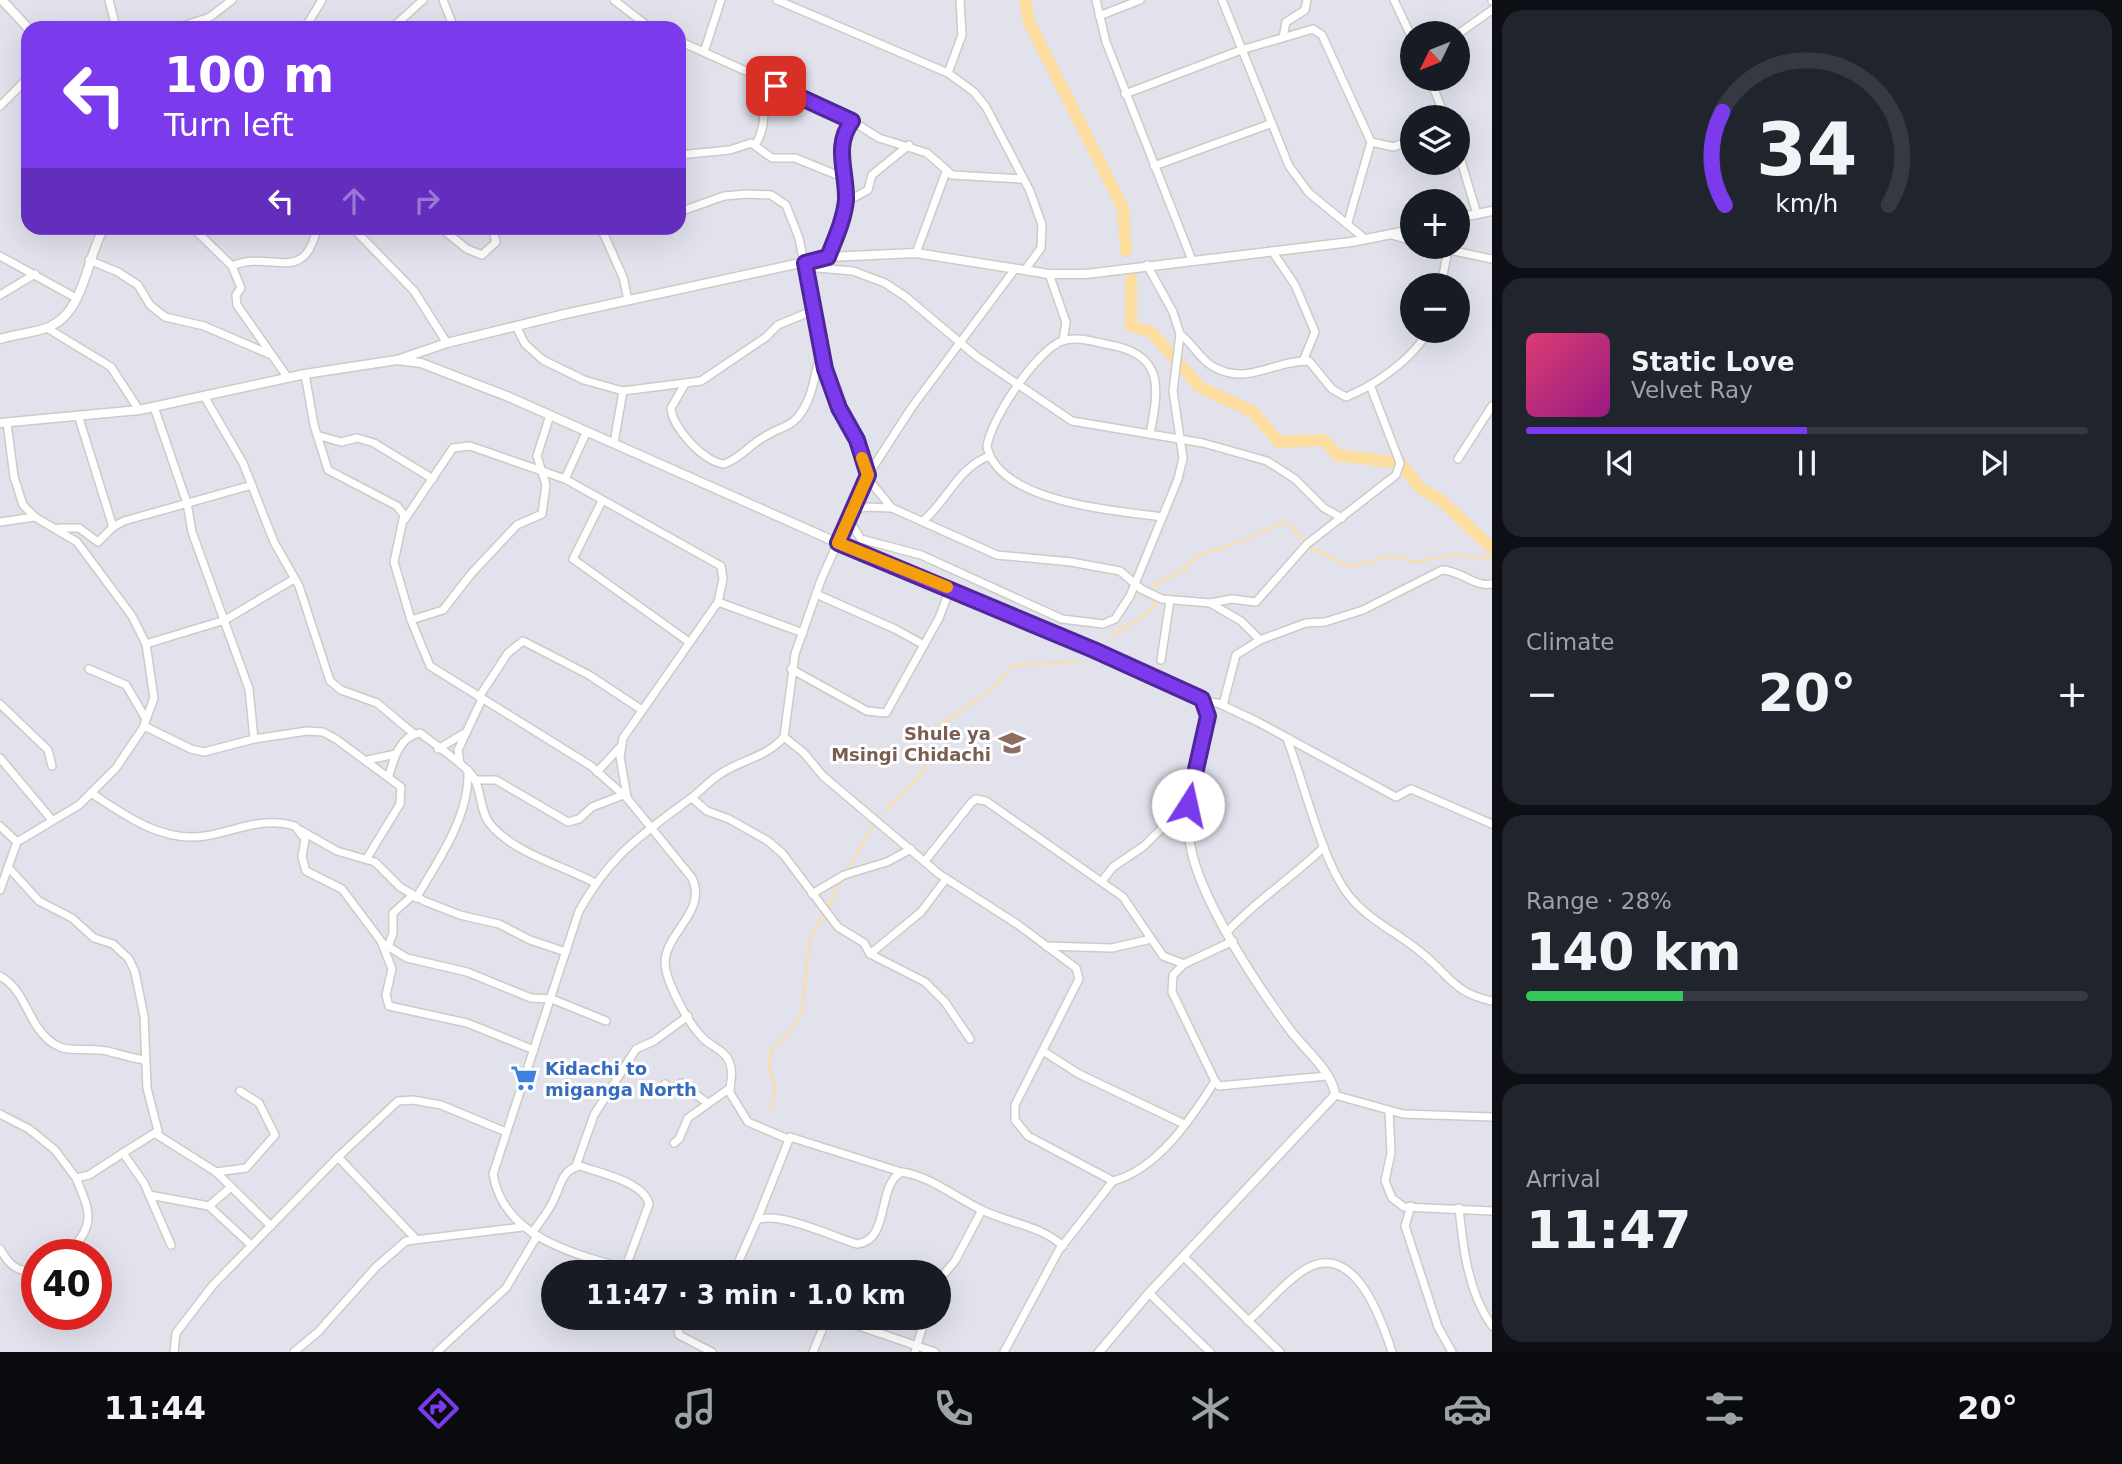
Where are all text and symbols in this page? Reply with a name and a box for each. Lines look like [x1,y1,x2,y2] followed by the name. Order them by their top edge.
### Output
[1400,21,1470,91] north arrow
[1400,21,1470,343] map controls
[164,47,334,104] text: 100 m
[49,49,140,140] icon: left
[746,56,806,116] pin
[757,67,795,105] icon: arrive
[1400,105,1470,175] button: layers
[164,106,294,144] text: Turn left
[1756,108,1858,193] text: 34
[262,182,300,220] icon: left
[335,182,373,220] icon: ahead
[408,182,446,220] icon: right
[1400,189,1470,259] button: +
[1775,189,1839,218] text: km/h
[1400,273,1470,343] button: −
[1631,347,1795,377] text: Static Love
[1631,377,1753,403] text: Velvet Ray
[1601,444,1639,482] icon: previous
[1788,444,1826,482] icon: pause
[1975,444,2013,482] icon: next
[1526,629,1615,655] text: Climate
[1758,663,1856,723] text: 20°
[1526,672,1558,716] text: −
[2056,672,2088,716] text: +
[831,723,991,765] place label: Shule ya Msingi Chidachi
[997,728,1027,758] school or university icon: Shule ya Msingi Chidachi
[1151,768,1225,842] position arrow
[1526,888,1672,914] text: Range · 28%
[1526,922,1741,982] text: 140 km
[545,1058,697,1100] place label: Kidachi to miganga North
[509,1063,539,1093] supermarket icon: Kidachi to miganga North
[1526,1166,1601,1192] text: Arrival
[1526,1200,1692,1260] text: 11:47
[21,1239,112,1330] speed limit sign: 40
[586,1280,906,1310] text: 11:47 · 3 min · 1.0 km
[414,1384,463,1433] icon: directions
[671,1384,720,1433] icon: music
[929,1384,978,1433] icon: phone
[1186,1384,1235,1433] icon: climate
[1443,1384,1492,1433] icon: car
[1700,1384,1749,1433] icon: filters
[104,1389,206,1427] text: 11:44
[1957,1389,2018,1427] text: 20°

